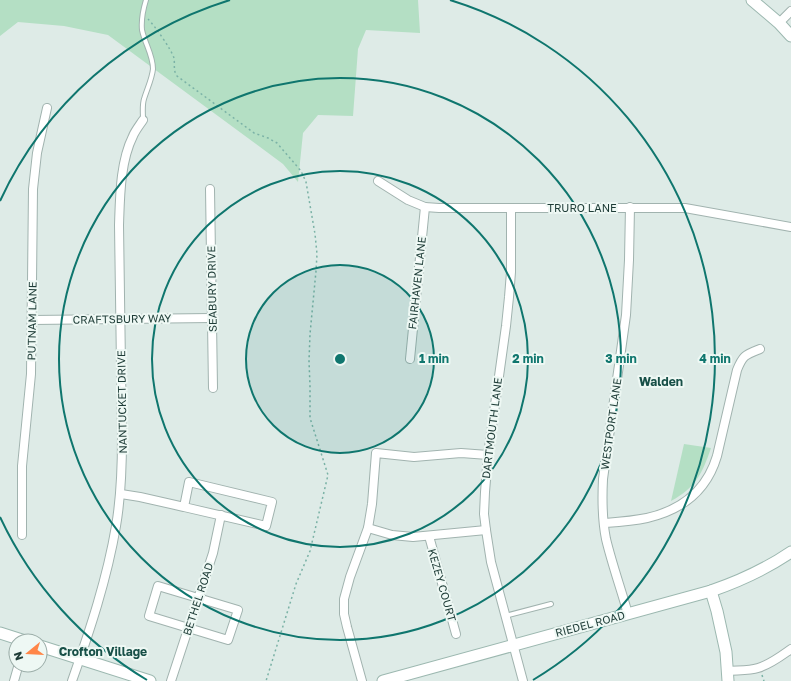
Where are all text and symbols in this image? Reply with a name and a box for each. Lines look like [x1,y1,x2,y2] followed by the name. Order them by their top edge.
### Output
[547,201,617,214] street label: TRURO LANE
[405,236,428,330] street label: FAIRHAVEN LANE
[204,246,219,332] street label: SEABURY DRIVE
[24,281,39,361] street label: PUTNAM LANE
[73,311,171,326] street label: CRAFTSBURY WAY
[114,350,129,454] street label: NANTUCKET DRIVE
[419,351,449,366] text: 1 min
[512,351,544,366] text: 2 min
[605,351,637,366] text: 3 min
[699,351,731,366] text: 4 min
[333,352,347,366] centre of rings
[639,374,683,389] district label: Walden
[479,376,504,479] street label: DARTMOUTH LANE
[598,377,623,471] street label: WESTPORT LANE
[426,547,459,623] street label: KEZEY COURT
[180,561,215,637] street label: BETHEL ROAD
[554,608,626,639] street label: RIEDEL ROAD
[8,633,48,673] north arrow
[59,644,147,659] district label: Crofton Village
[11,650,25,662] text: N

